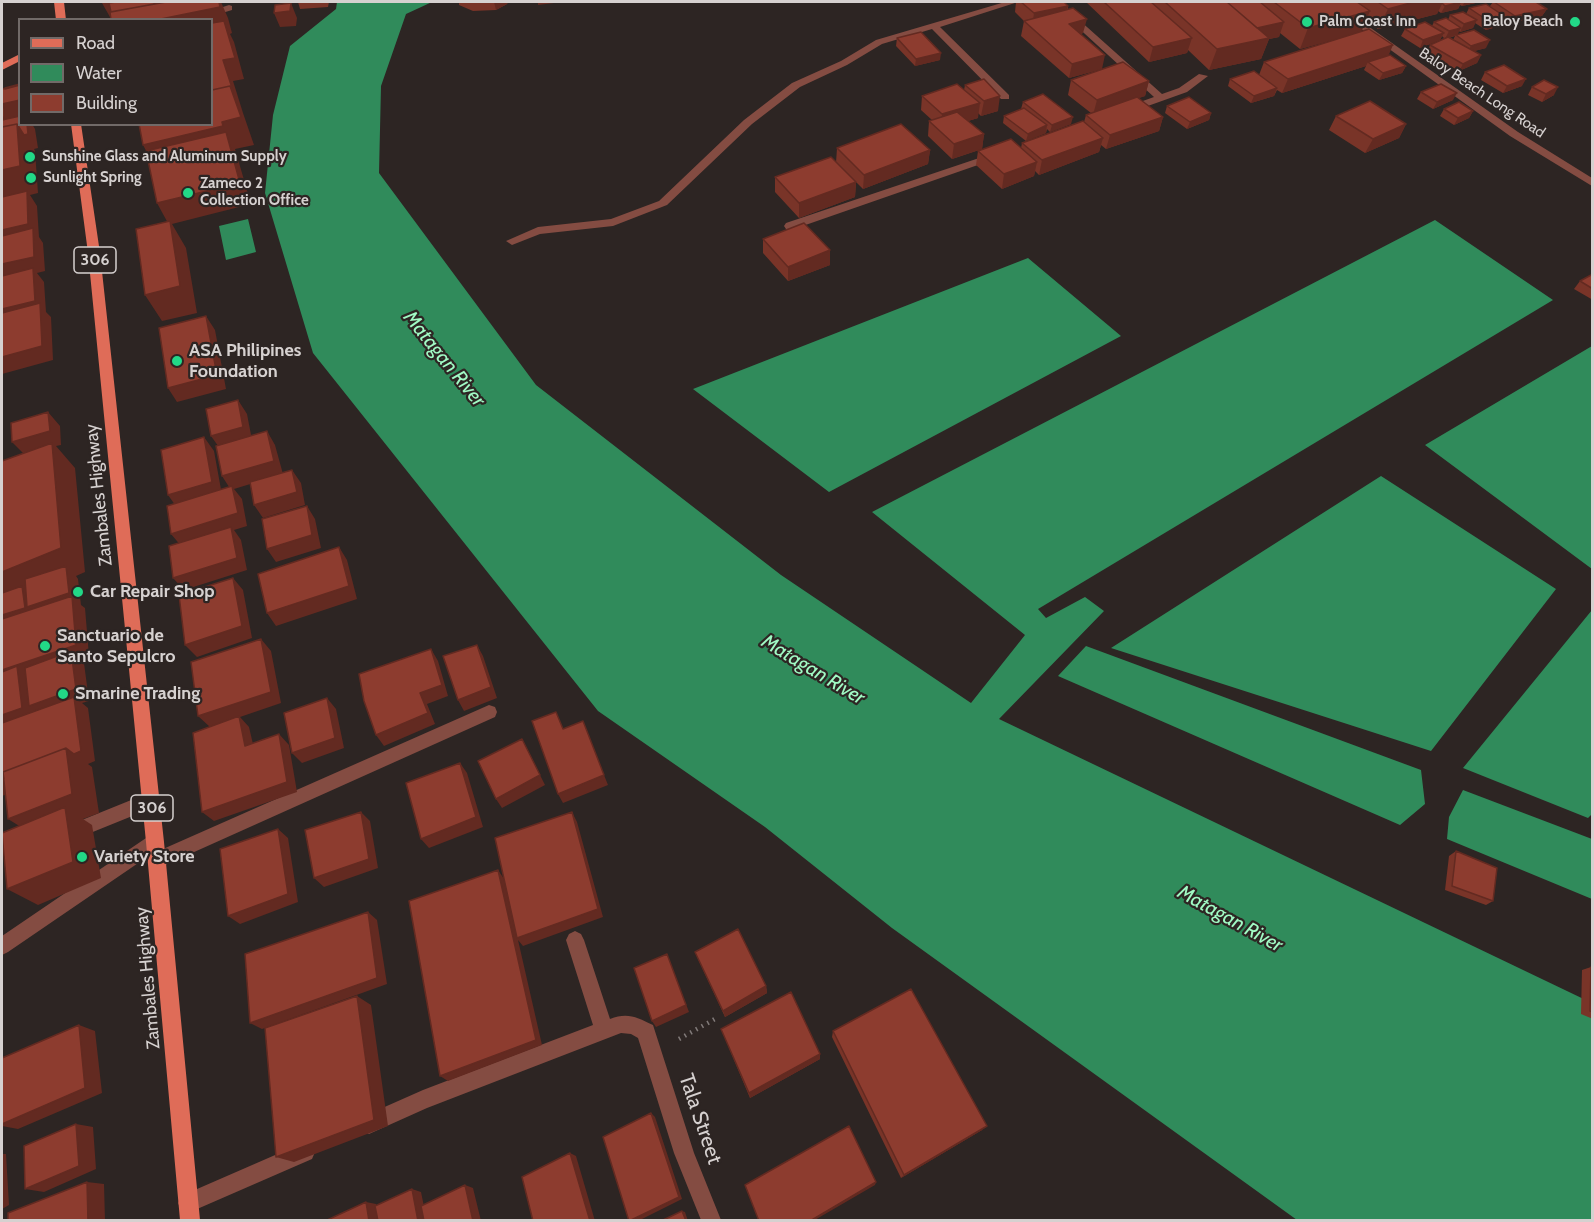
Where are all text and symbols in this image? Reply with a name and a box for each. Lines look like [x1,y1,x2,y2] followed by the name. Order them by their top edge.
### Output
[1319,13,1416,31] place label: Palm Coast Inn
[1483,13,1563,31] place label: Baloy Beach
[1300,15,1314,29] marker: Palm Coast Inn
[1568,15,1582,29] marker: Baloy Beach
[18,18,213,126] legend
[76,32,115,54] text: Road
[1416,44,1548,142] street label: Baloy Beach Long Road
[76,62,122,84] text: Water
[76,92,137,114] text: Building
[42,148,287,166] place label: Sunshine Glass and Aluminum Supply
[23,150,37,164] marker: Sunshine Glass and Aluminum Supply
[43,169,141,187] place label: Sunlight Spring
[24,171,38,185] marker: Sunlight Spring
[200,175,309,210] place label: Zameco 2 Collection Office
[181,186,195,200] marker: Zameco 2 Collection Office
[74,247,116,273] road number: 306
[398,306,490,412] water label: Matagan River
[189,340,301,382] place label: ASA Philipines Foundation
[170,354,184,368] marker: ASA Philipines Foundation
[81,423,117,567] street label: Zambales Highway
[90,581,214,603] place label: Car Repair Shop
[71,585,85,599] marker: Car Repair Shop
[57,625,176,668] place label: Sanctuario de Santo Sepulcro
[757,630,869,710] water label: Matagan River
[38,639,52,653] marker: Sanctuario de Santo Sepulcro
[75,683,200,705] place label: Smarine Trading
[56,687,70,701] marker: Smarine Trading
[131,795,173,821] road number: 306
[94,846,195,868] place label: Variety Store
[75,850,89,864] marker: Variety Store
[1173,880,1287,958] water label: Matagan River
[131,906,165,1050] street label: Zambales Highway
[673,1071,727,1167] street label: Tala Street

